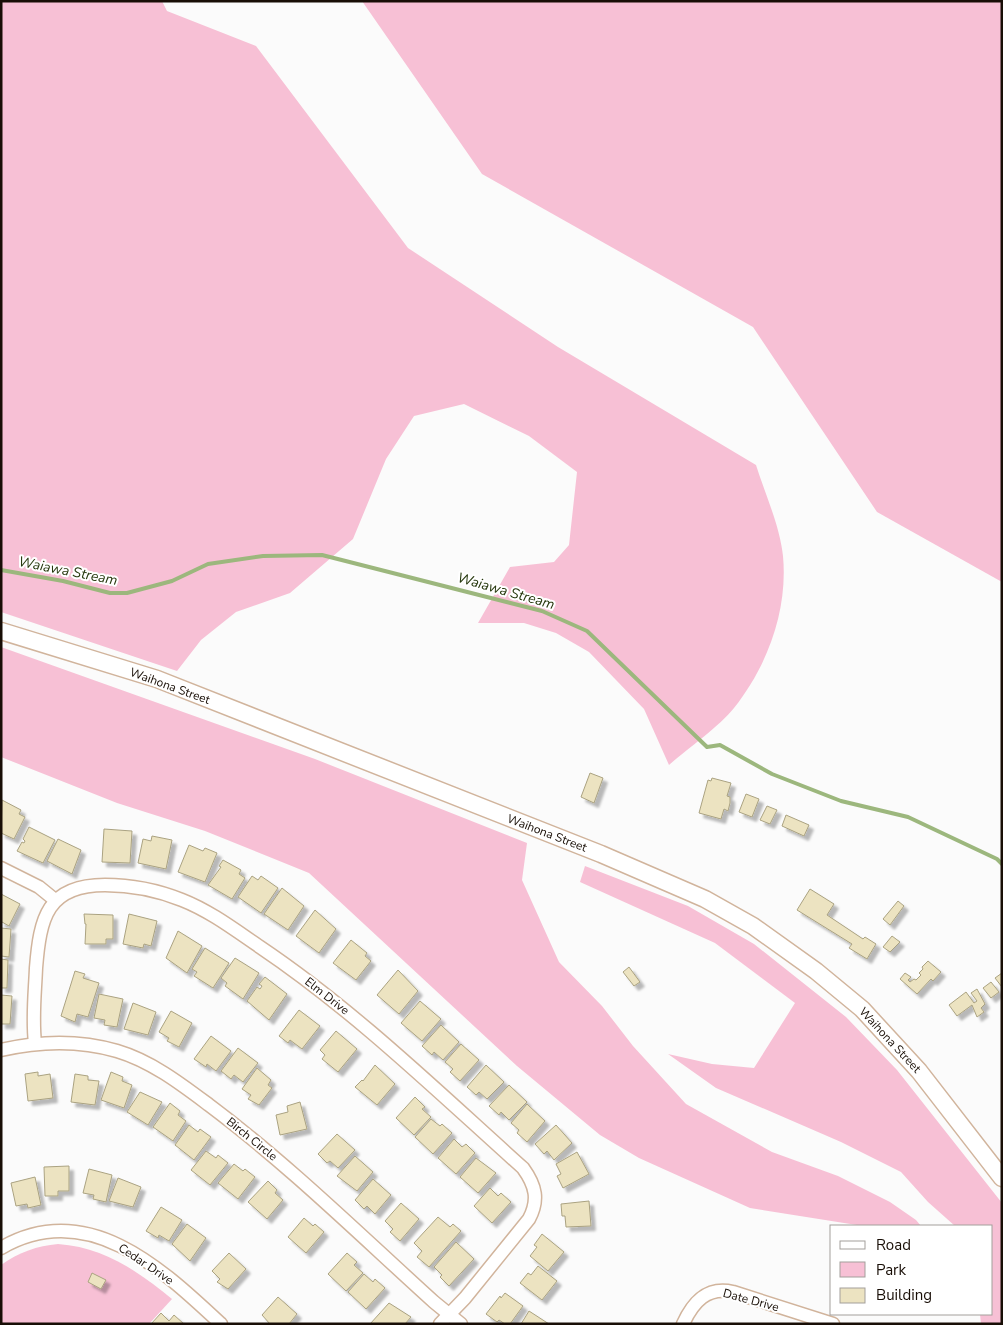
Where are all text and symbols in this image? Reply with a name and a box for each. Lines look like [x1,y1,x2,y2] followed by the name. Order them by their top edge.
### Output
[17,552,119,590] water label: Waiawa Stream
[455,568,557,614] water label: Waiawa Stream
[128,664,213,708] street label: Waihona Street
[505,810,590,856] street label: Waihona Street
[301,974,353,1018] street label: Elm Drive
[855,1004,925,1077] street label: Waihona Street
[223,1114,281,1164] street label: Birch Circle
[830,1225,993,1315] legend
[876,1235,911,1255] text: Road
[115,1240,177,1288] street label: Cedar Drive
[876,1260,906,1280] text: Park
[721,1285,781,1315] street label: Date Drive
[876,1285,932,1305] text: Building

